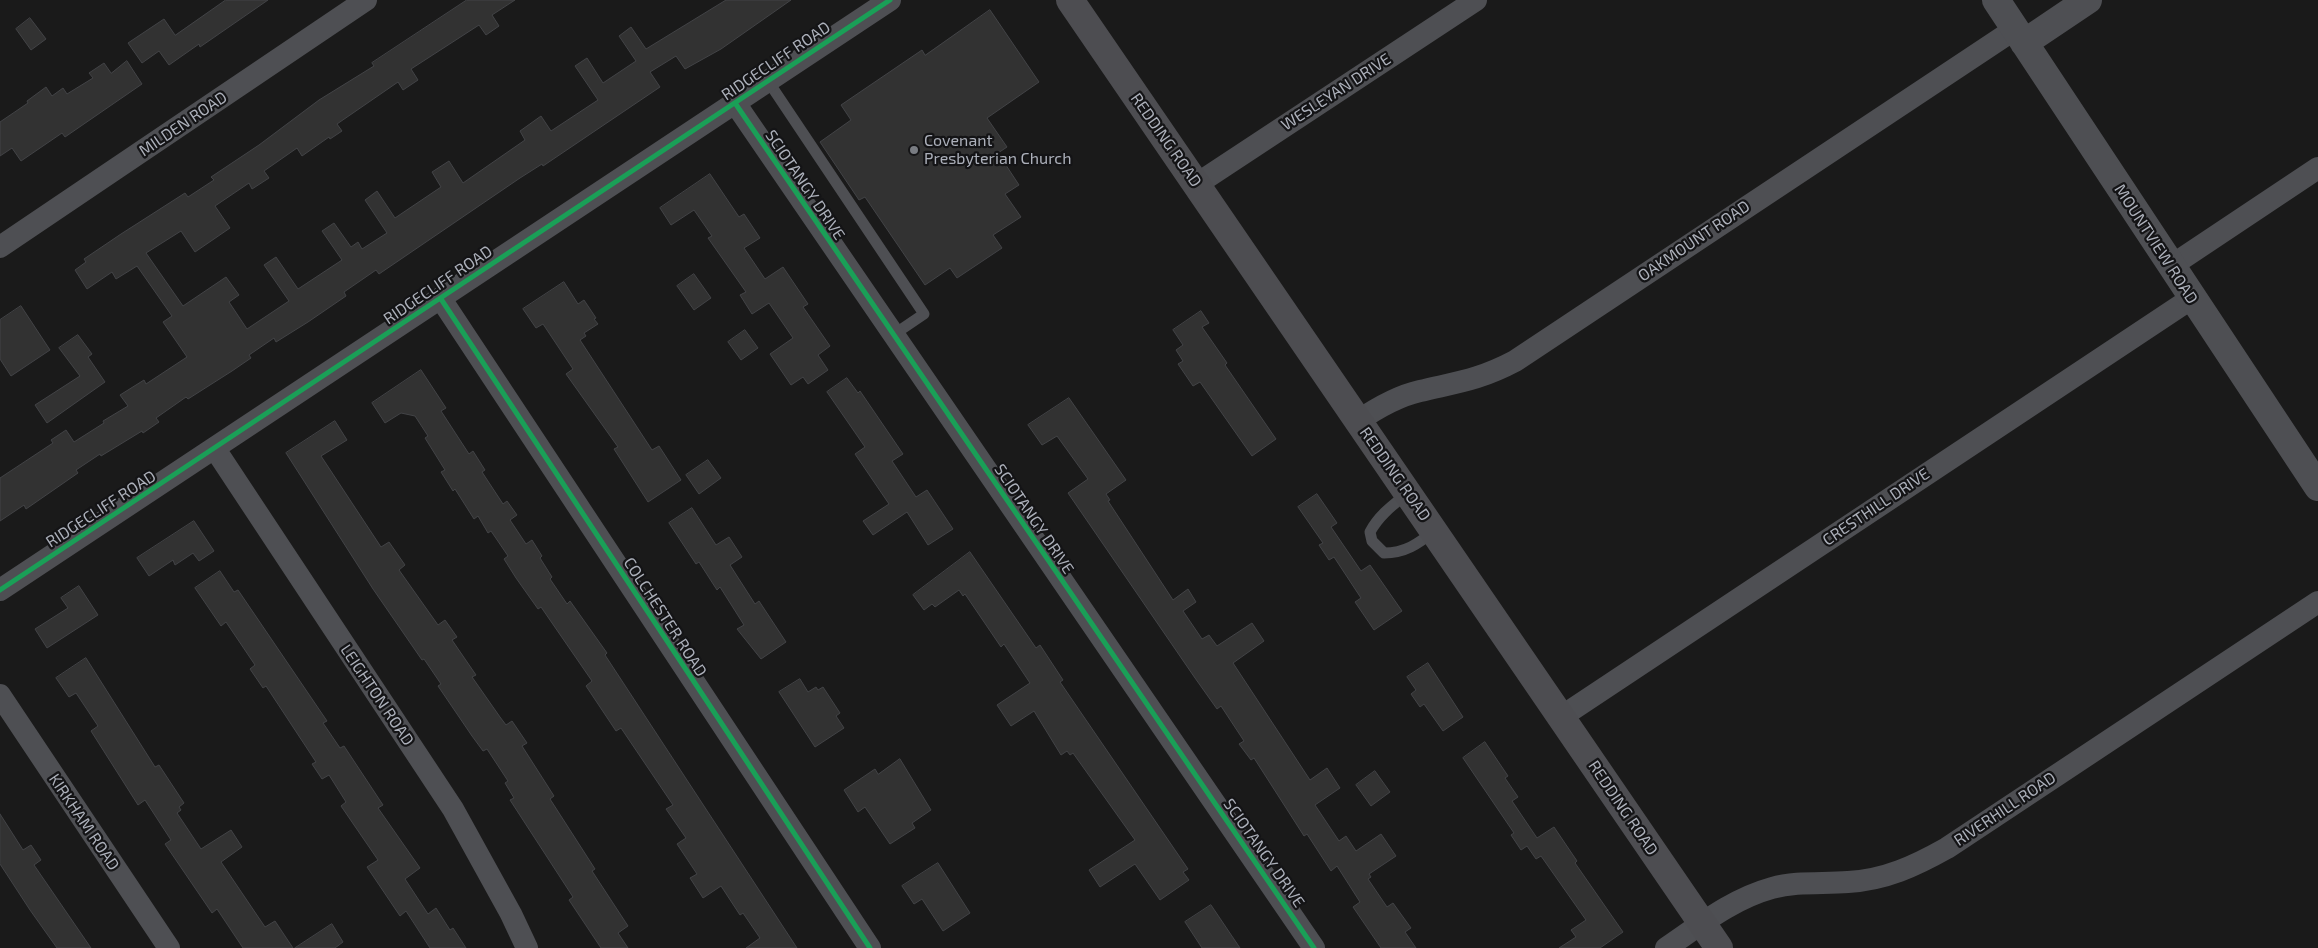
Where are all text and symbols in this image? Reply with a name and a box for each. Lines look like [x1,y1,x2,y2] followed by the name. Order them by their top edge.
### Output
[718,18,834,104] street label: RIDGECLIFF ROAD
[1278,49,1394,135] street label: WESLEYAN DRIVE
[135,88,231,160] street label: MILDEN ROAD
[1127,89,1205,191] street label: REDDING ROAD
[761,126,849,244] street label: SCIOTANGY DRIVE
[924,131,1071,169] place label: Covenant Presbyterian Church
[908,144,920,156] marker: Covenant Presbyterian Church
[2110,181,2202,307] street label: MOUNTVIEW ROAD
[1634,197,1754,285] street label: OAKMOUNT ROAD
[380,242,496,328] street label: RIDGECLIFF ROAD
[1356,423,1434,525] street label: REDDING ROAD
[990,460,1078,578] street label: SCIOTANGY DRIVE
[1819,464,1933,550] street label: CRESTHILL DRIVE
[42,466,160,552] street label: RIDGECLIFF ROAD
[619,554,711,680] street label: COLCHESTER ROAD
[336,641,418,749] street label: LEIGHTON ROAD
[1584,757,1662,859] street label: REDDING ROAD
[1950,768,2060,850] street label: RIVERHILL ROAD
[45,770,123,874] street label: KIRKHAM ROAD
[1219,795,1309,911] street label: SCIOTANGY DRIVE

